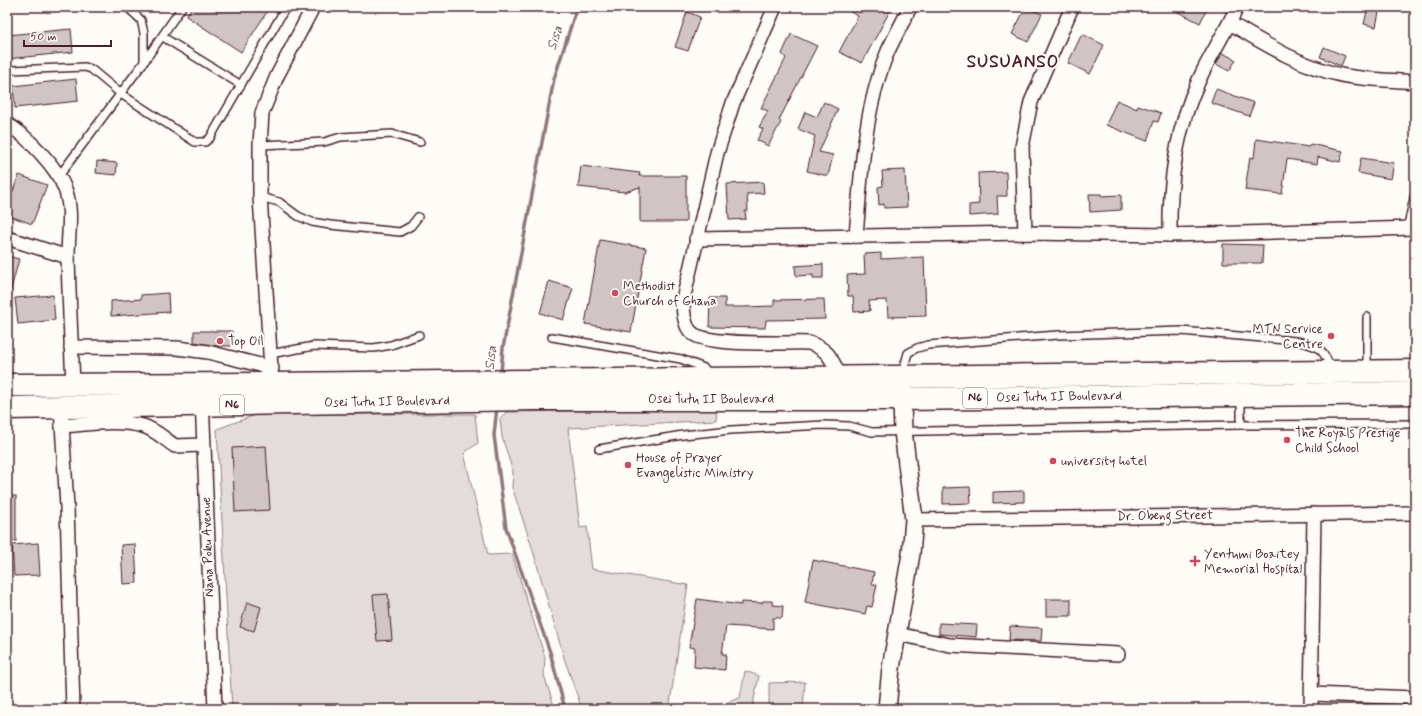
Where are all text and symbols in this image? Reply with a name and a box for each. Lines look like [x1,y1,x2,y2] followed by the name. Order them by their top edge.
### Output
[24,22,111,48] scale bar
[543,24,567,52] water label: Sisa
[30,29,57,45] text: 50 m
[967,51,1059,73] district label: SUSUANSO
[623,278,716,310] place label: Methodist Church of Ghana
[610,288,620,298] marker: Methodist Church of Ghana
[1253,321,1323,353] place label: MTN Service Centre
[1326,331,1336,341] marker: MTN Service Centre
[228,333,264,350] place label: Top Oil
[215,336,225,346] marker: Top Oil
[481,345,501,371] water label: Sisa
[996,387,1122,407] street label: Osei Tutu II Boulevard
[963,388,987,408] road number: N6
[648,391,774,408] street label: Osei Tutu II Boulevard
[324,392,450,412] street label: Osei Tutu II Boulevard
[220,395,244,415] road number: N6
[1295,425,1400,457] place label: The Royals Prestige Child School
[1282,435,1292,445] marker: The Royals Prestige Child School
[636,450,754,483] place label: House of Prayer Evangelistic Ministry
[1061,453,1147,470] place label: university hotel
[1048,456,1058,466] marker: university hotel
[623,460,633,470] marker: House of Prayer Evangelistic Ministry
[198,497,218,597] street label: Nana Poku Avenue
[1117,507,1213,527] street label: Dr. Obeng Street
[1204,546,1303,578] place label: Yentumi Boaitey Memorial Hospital
[1189,555,1201,567] marker: Yentumi Boaitey Memorial Hospital

